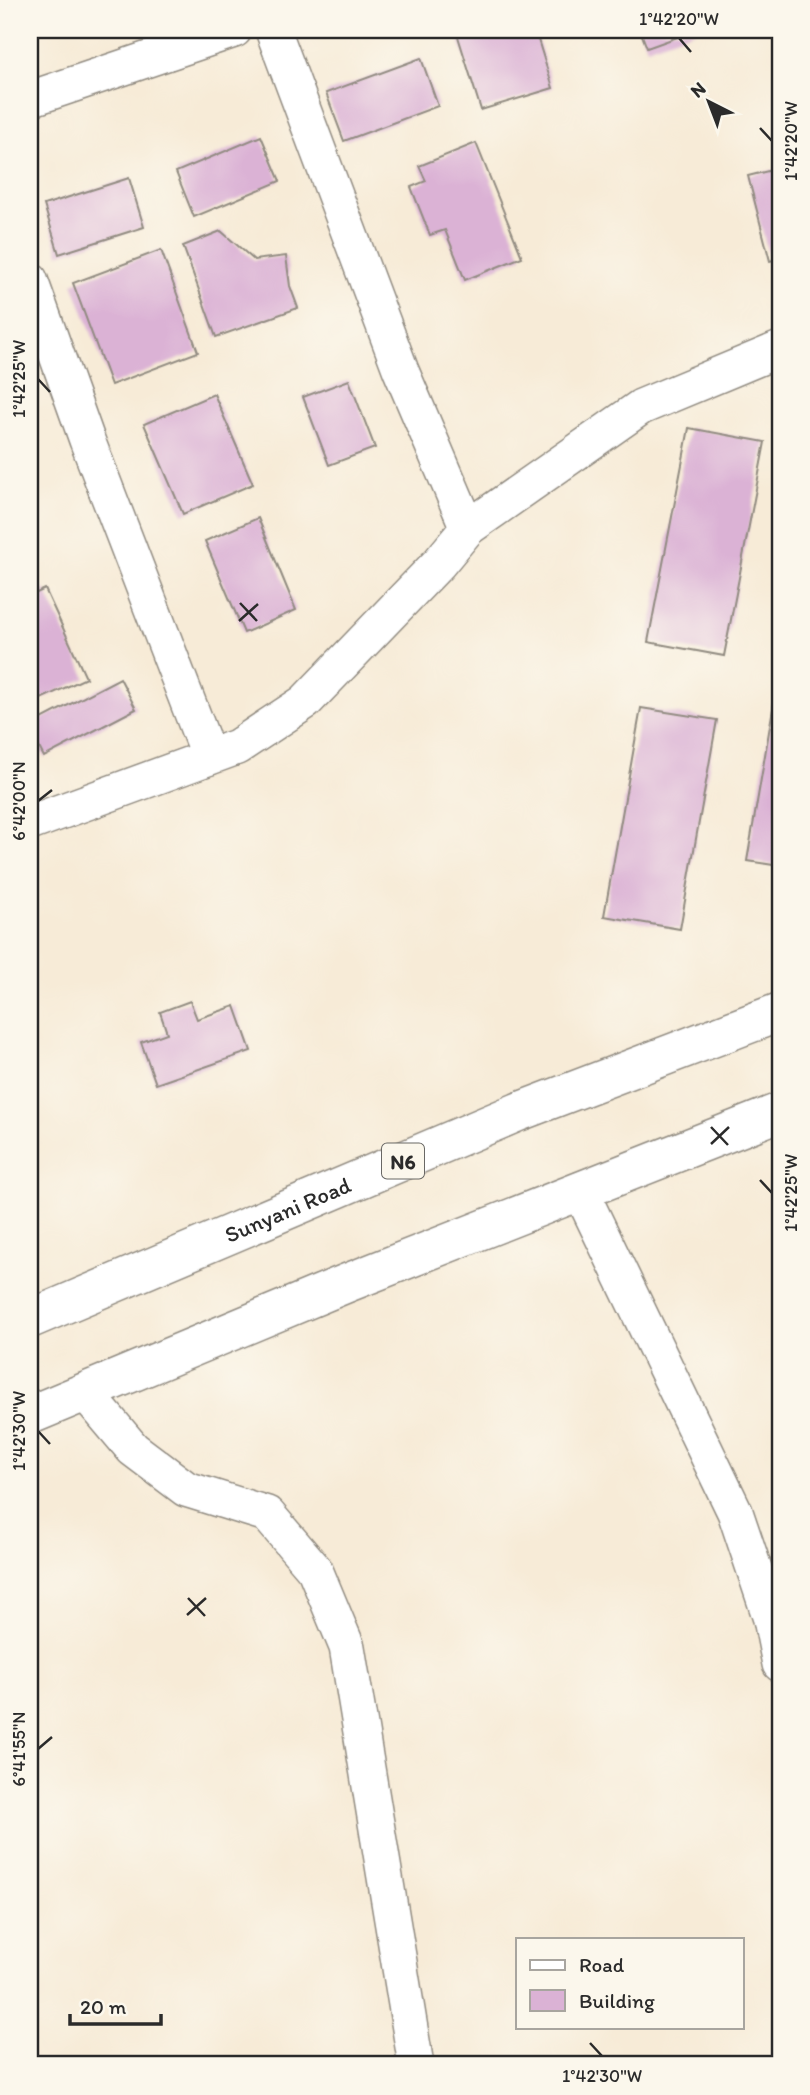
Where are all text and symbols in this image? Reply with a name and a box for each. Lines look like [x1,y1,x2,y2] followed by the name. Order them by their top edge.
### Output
[639,8,719,30] text: 1°42'20"W
[674,66,744,136] north arrow
[685,77,710,103] text: N
[780,101,802,181] text: 1°42'20"W
[8,340,30,418] text: 1°42'25"W
[8,761,30,841] text: 6°42'00"N
[382,1144,424,1178] road number: N6
[780,1154,802,1232] text: 1°42'25"W
[220,1170,355,1249] street label: Sunyani Road
[8,1391,30,1471] text: 1°42'30"W
[8,1712,30,1786] text: 6°41'55"N
[516,1938,744,2028] legend
[579,1952,625,1977] text: Road
[70,1983,161,2027] scale bar
[579,1988,655,2013] text: Building
[80,1994,127,2019] text: 20 m
[562,2065,642,2087] text: 1°42'30"W

